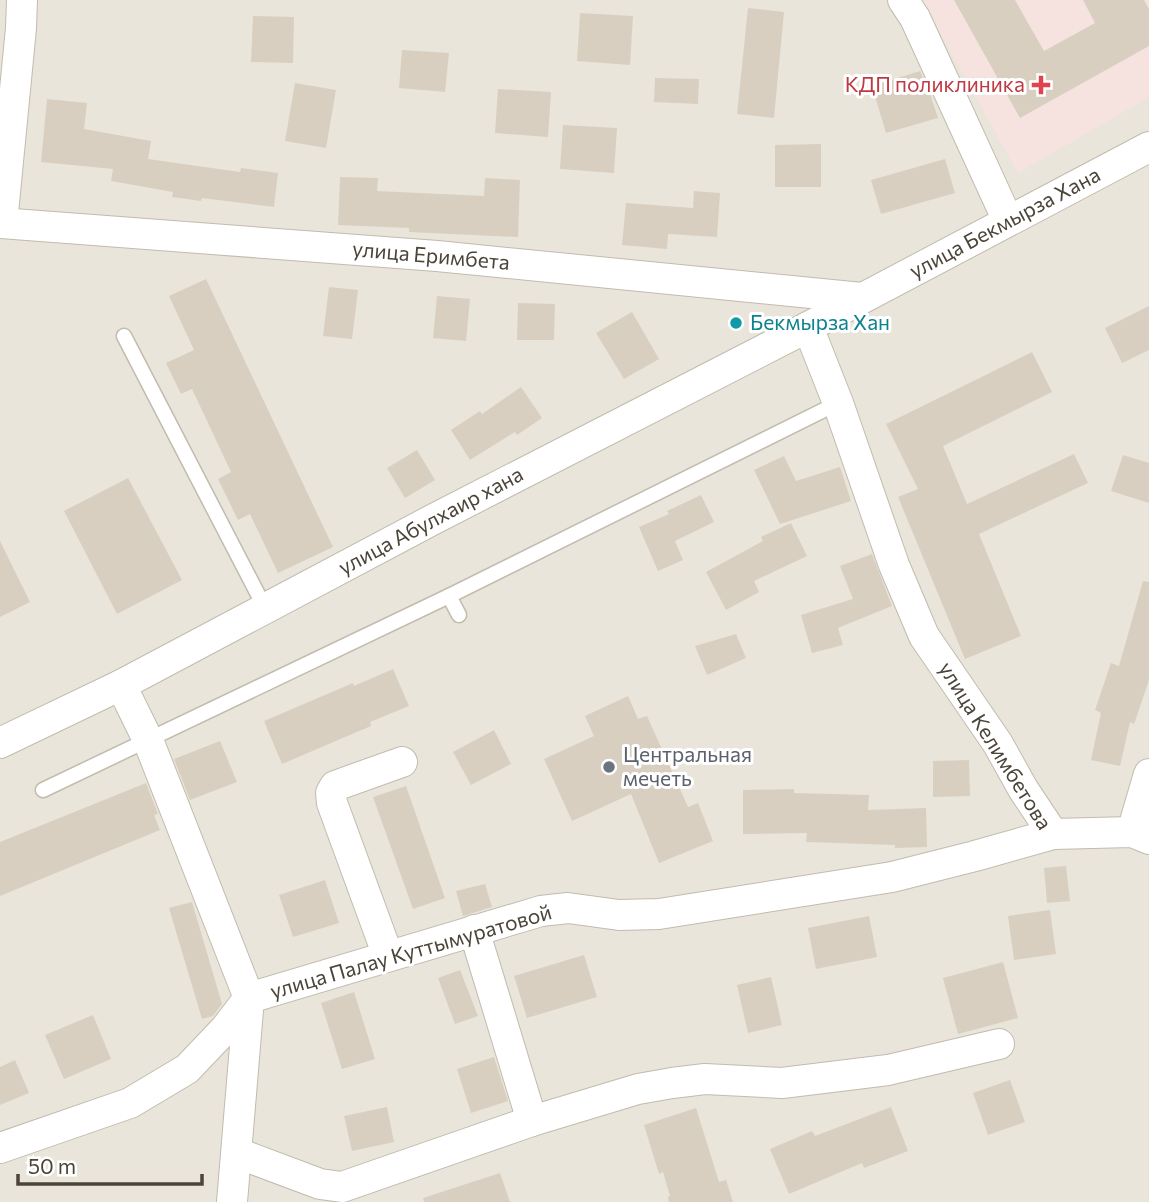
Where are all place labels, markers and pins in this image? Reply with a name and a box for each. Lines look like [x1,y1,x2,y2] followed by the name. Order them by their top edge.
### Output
[845,71,1025,96] place label: КДП поликлиника
[1031,75,1051,95] marker: КДП поликлиника
[750,309,890,334] place label: Бекмырза Хан
[728,315,744,331] marker: Бекмырза Хан
[623,741,752,790] place label: Центральная мечеть
[601,759,617,775] marker: Центральная мечеть

